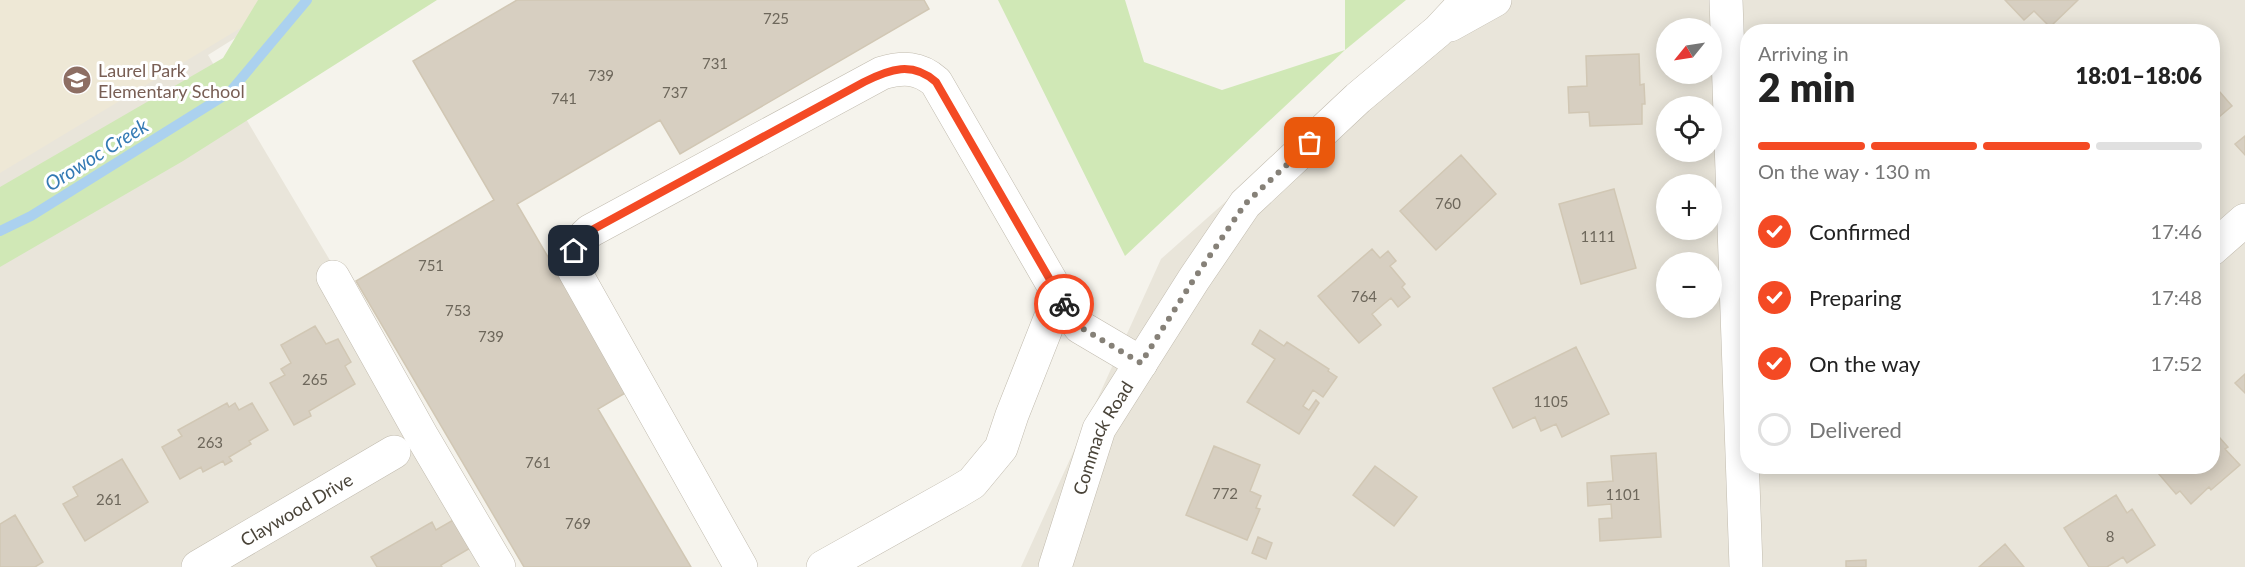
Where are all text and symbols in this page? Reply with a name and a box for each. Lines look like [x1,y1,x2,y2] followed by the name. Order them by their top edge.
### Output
[763,9,789,27] house number: 725
[1656,18,1722,84] north arrow
[1656,18,1722,318] map controls
[1758,41,1849,65] text: Arriving in
[702,54,728,72] house number: 731
[98,59,245,102] place label: Laurel Park Elementary School
[2076,62,2202,89] text: 18:01–18:06
[61,64,93,96] school or university icon: Laurel Park Elementary School
[1758,64,1855,110] text: 2 min
[588,66,614,84] house number: 739
[662,83,688,101] house number: 737
[551,89,577,107] house number: 741
[1656,96,1722,162] button: locate
[40,112,153,195] water label: Orowoc Creek
[1284,117,1335,168] pin
[1293,126,1326,159] icon: bag
[1758,159,1931,183] text: On the way · 130 m
[1656,174,1722,240] button: +
[1435,194,1461,212] house number: 760
[1758,215,1791,248] icon: check
[1809,218,1911,245] text: Confirmed
[2151,219,2202,243] text: 17:46
[548,225,599,276] pin
[1581,227,1615,245] house number: 1111
[557,234,590,267] icon: home
[1656,252,1722,318] button: −
[418,256,444,274] house number: 751
[1034,274,1094,334] courier
[1758,281,1791,314] icon: check
[1809,284,1901,311] text: Preparing
[2151,285,2202,309] text: 17:48
[1351,287,1377,305] house number: 764
[1048,288,1081,321] icon: bike
[445,301,471,319] house number: 753
[478,327,504,345] house number: 739
[1758,347,1791,380] icon: check
[1809,350,1920,377] text: On the way
[2151,351,2202,375] text: 17:52
[302,370,328,388] house number: 265
[1068,377,1138,497] street label: Commack Road
[1534,392,1568,410] house number: 1105
[1809,416,1902,443] text: Delivered
[197,433,223,451] house number: 263
[525,453,551,471] house number: 761
[236,468,356,551] street label: Claywood Drive
[1212,484,1238,502] house number: 772
[1606,485,1640,503] house number: 1101
[96,490,122,508] house number: 261
[565,514,591,532] house number: 769
[2106,527,2114,545] house number: 8

